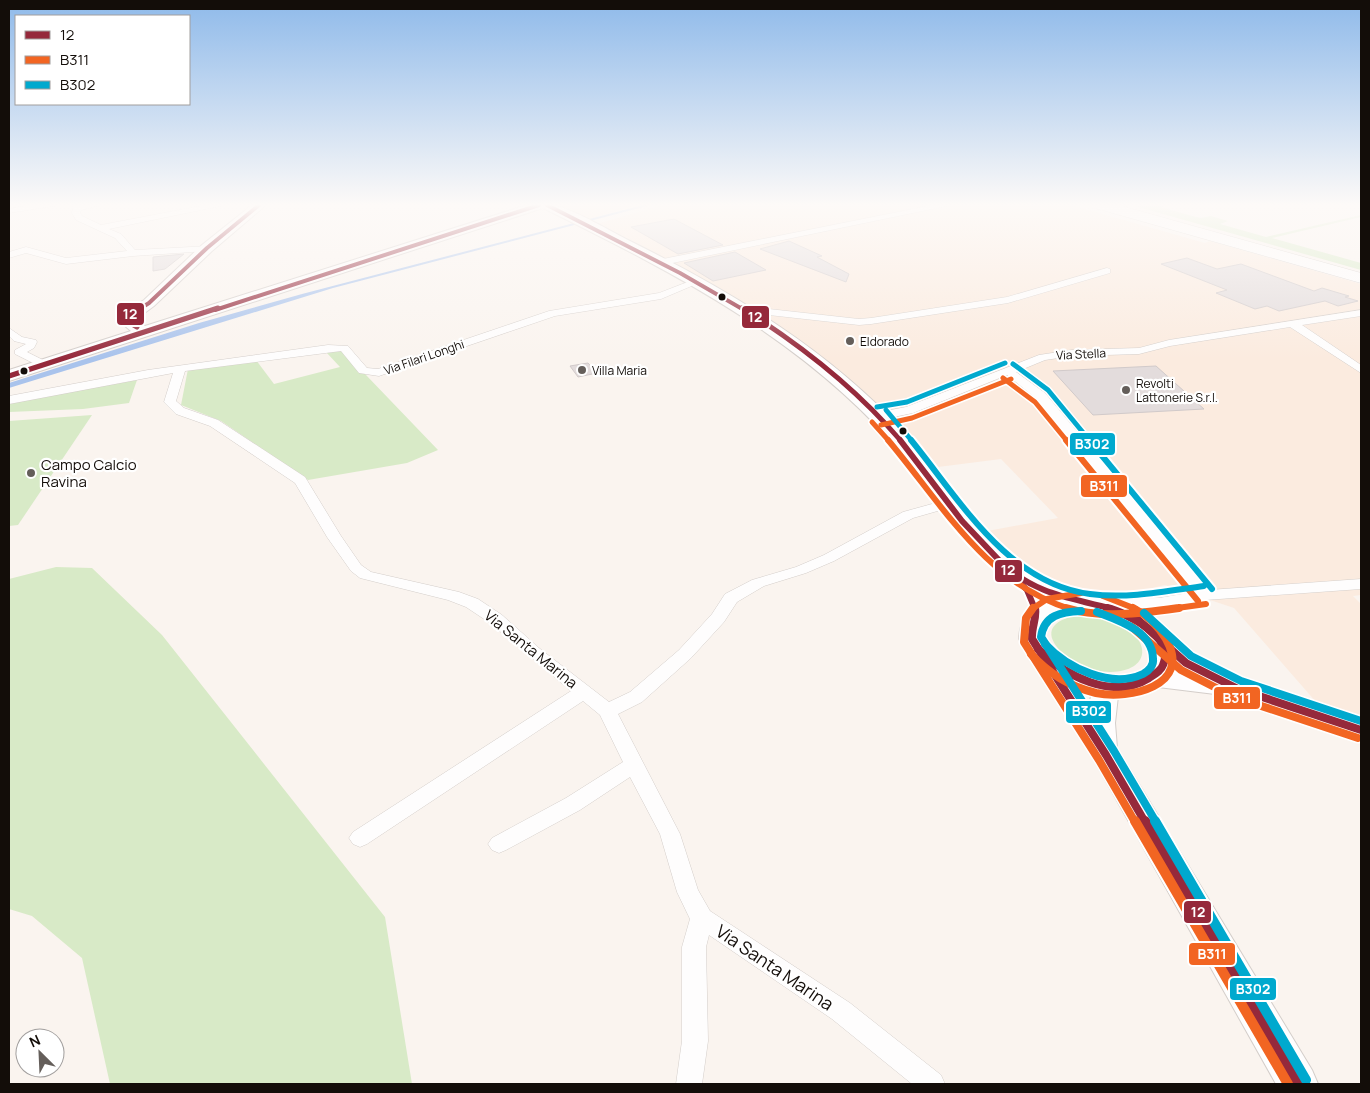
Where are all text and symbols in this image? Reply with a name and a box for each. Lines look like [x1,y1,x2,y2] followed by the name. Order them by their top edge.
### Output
[15,15,190,105] legend
[60,24,74,45] text: 12
[60,49,89,70] text: B311
[60,74,95,95] text: B302
[717,292,727,302] unlabelled marker
[116,302,145,326] line badge: 12
[123,304,137,323] text: 12
[741,305,770,329] line badge: 12
[748,307,762,326] text: 12
[860,333,909,350] place label: Eldorado
[381,335,467,379] street label: Via Filari Longhi
[844,335,856,347] marker: Eldorado
[1056,344,1106,364] street label: Via Stella
[592,362,647,379] place label: Villa Maria
[576,364,588,376] marker: Villa Maria
[19,366,29,376] unlabelled marker
[1136,375,1218,406] place label: Revolti Lattonerie S.r.l.
[1120,384,1132,396] marker: Revolti Lattonerie S.r.l.
[898,426,908,436] unlabelled marker
[1069,432,1116,456] line badge: B302
[1075,434,1109,453] text: B302
[41,454,137,492] place label: Campo Calcio Ravina
[25,467,37,479] marker: Campo Calcio Ravina
[1080,474,1128,498] line badge: B311
[1089,476,1119,495] text: B311
[994,559,1023,583] line badge: 12
[1001,560,1015,579] text: 12
[480,605,582,693] street label: Via Santa Marina
[1213,686,1261,710] line badge: B311
[1222,688,1252,707] text: B311
[1065,700,1112,724] line badge: B302
[1072,701,1106,720] text: B302
[1183,900,1212,924] line badge: 12
[1191,902,1205,921] text: 12
[711,919,839,1015] street label: Via Santa Marina
[1188,942,1236,966] line badge: B311
[1197,944,1227,963] text: B311
[1229,977,1277,1001] line badge: B302
[1236,979,1270,998] text: B302
[15,1028,65,1078] north arrow
[26,1030,43,1051] text: N

